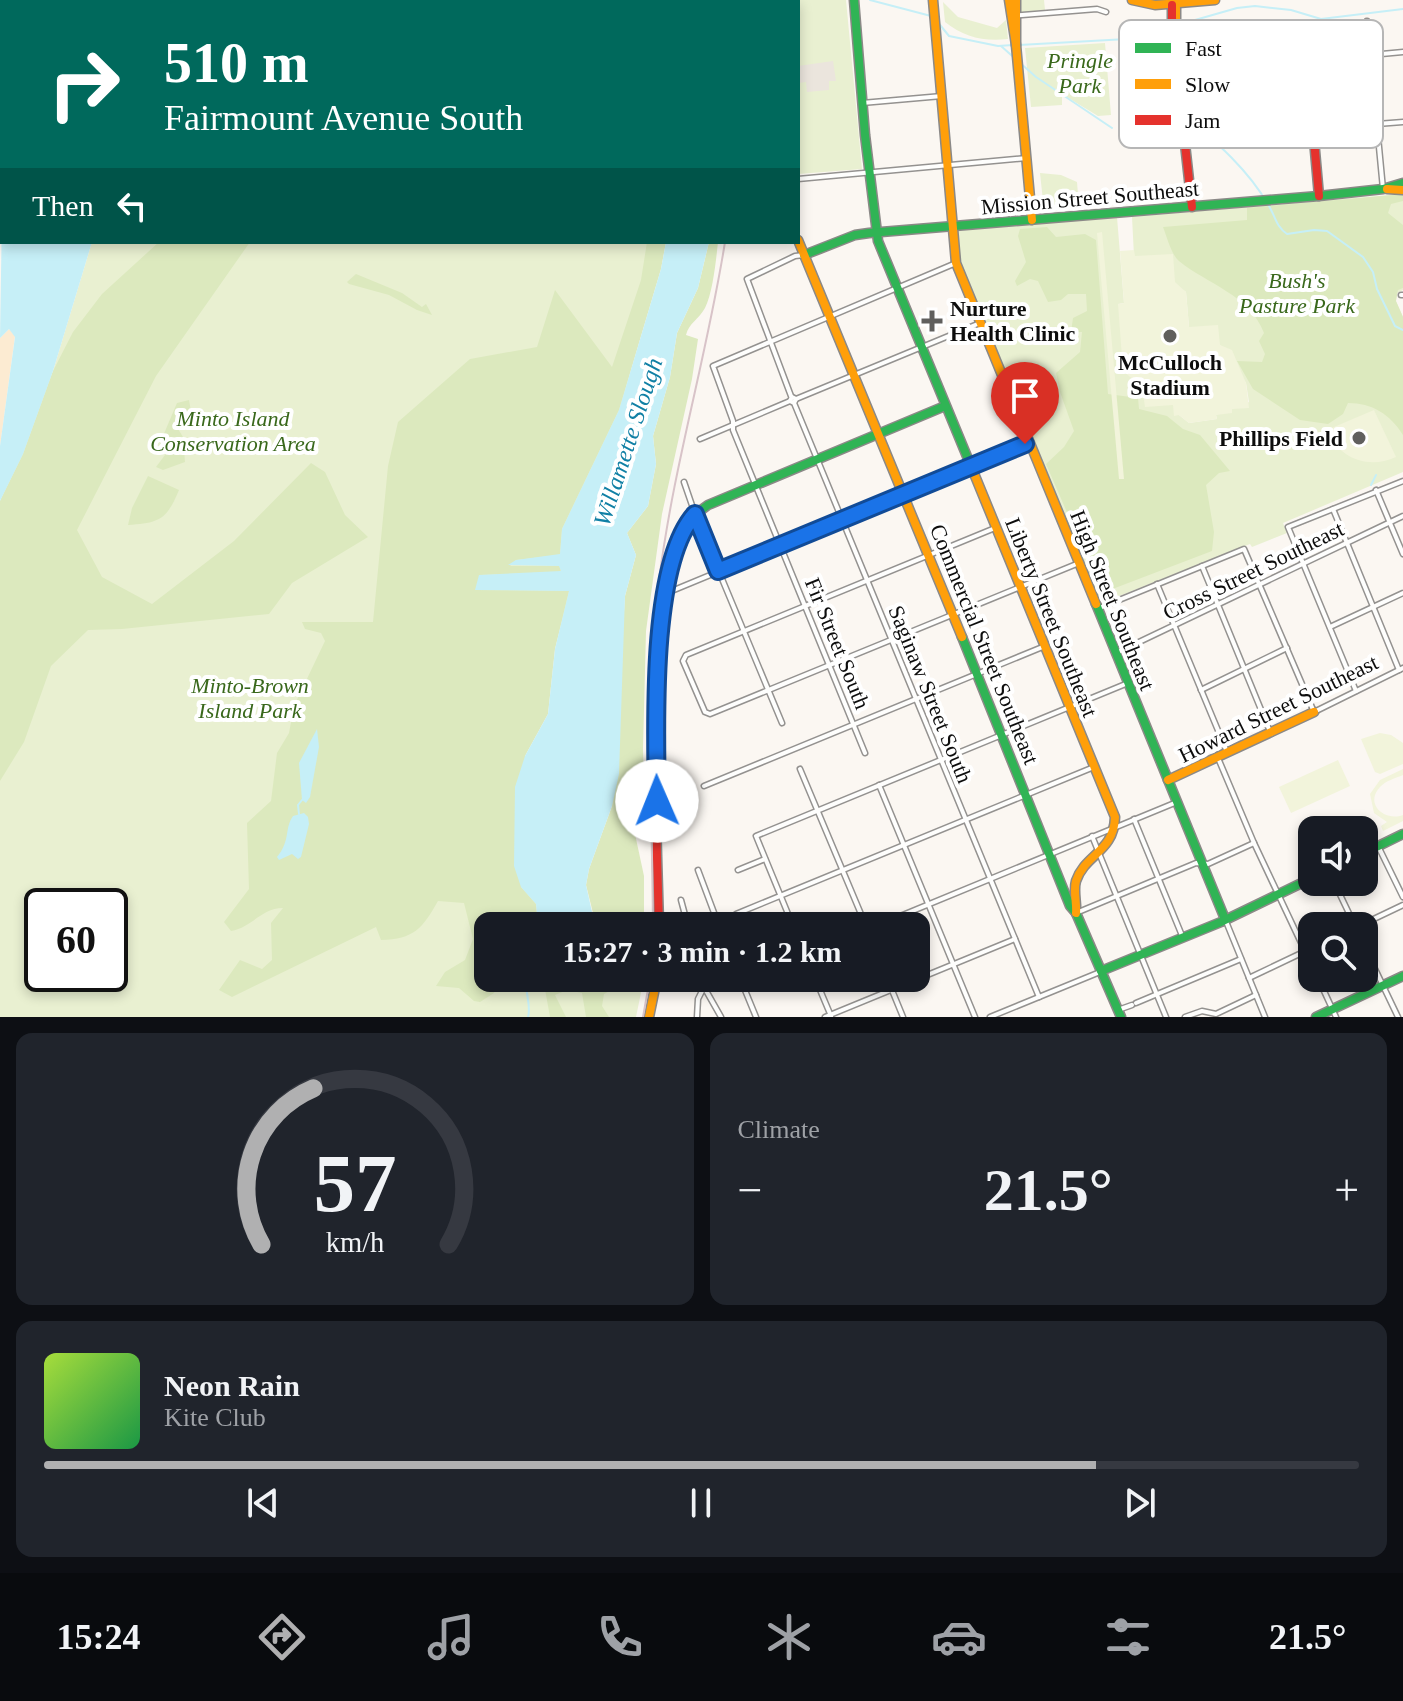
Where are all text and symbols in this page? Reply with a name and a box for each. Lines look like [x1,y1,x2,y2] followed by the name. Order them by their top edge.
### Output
[1119,20,1383,148] legend
[32,32,136,136] icon: right
[164,32,309,94] text: 510 m
[1185,36,1222,61] text: Fast
[1046,48,1113,98] park label: Pringle Park
[1185,72,1230,97] text: Slow
[164,98,523,138] text: Fairmount Avenue South
[1185,108,1220,133] text: Jam
[980,176,1200,219] street label: Mission Street Southeast
[110,184,154,228] icon: left
[32,189,94,222] text: Then
[1238,268,1356,318] park label: Bush's Pasture Park
[950,296,1076,346] place label: Nurture Health Clinic
[921,310,943,332] marker: Nurture Health Clinic
[1161,327,1179,345] marker: McCulloch Stadium
[1118,350,1222,400] place label: McCulloch Stadium
[589,355,667,529] water label: Willamette Slough
[991,362,1059,444] pin
[1003,374,1047,418] icon: arrive
[150,406,316,456] park label: Minto Island Conservation Area
[1219,426,1343,451] place label: Phillips Field
[1350,429,1368,447] marker: Phillips Field
[1065,507,1160,694] street label: High Street Southeast
[1000,514,1103,720] street label: Liberty Street Southeast
[1159,516,1348,625] street label: Cross Street Southeast
[925,521,1044,768] street label: Commercial Street Southeast
[800,574,875,712] street label: Fir Street South
[883,602,978,787] street label: Saginaw Street South
[1174,649,1382,768] street label: Howard Street Southeast
[190,673,309,723] park label: Minto-Brown Island Park
[615,759,699,843] position arrow
[1298,816,1378,992] map controls
[1298,816,1378,896] button: sound
[24,888,128,992] speed limit sign: 60
[1298,912,1378,992] button: search
[562,935,842,968] text: 15:27 · 3 min · 1.2 km
[738,1115,820,1144] text: Climate
[313,1137,396,1229] text: 57
[984,1157,1113,1223] text: 21.5°
[738,1166,762,1215] text: −
[1334,1166,1359,1215] text: +
[325,1227,384,1258] text: km/h
[164,1369,300,1402] text: Neon Rain
[164,1403,266,1432] text: Kite Club
[241,1481,285,1525] icon: previous
[679,1481,723,1525] icon: pause
[1118,1481,1162,1525] icon: next
[254,1609,310,1665] icon: directions
[423,1609,479,1665] icon: music
[592,1609,648,1665] icon: phone
[761,1609,817,1665] icon: climate
[931,1609,987,1665] icon: car
[1100,1609,1156,1665] icon: filters
[57,1617,141,1657] text: 15:24
[1269,1617,1346,1657] text: 21.5°

